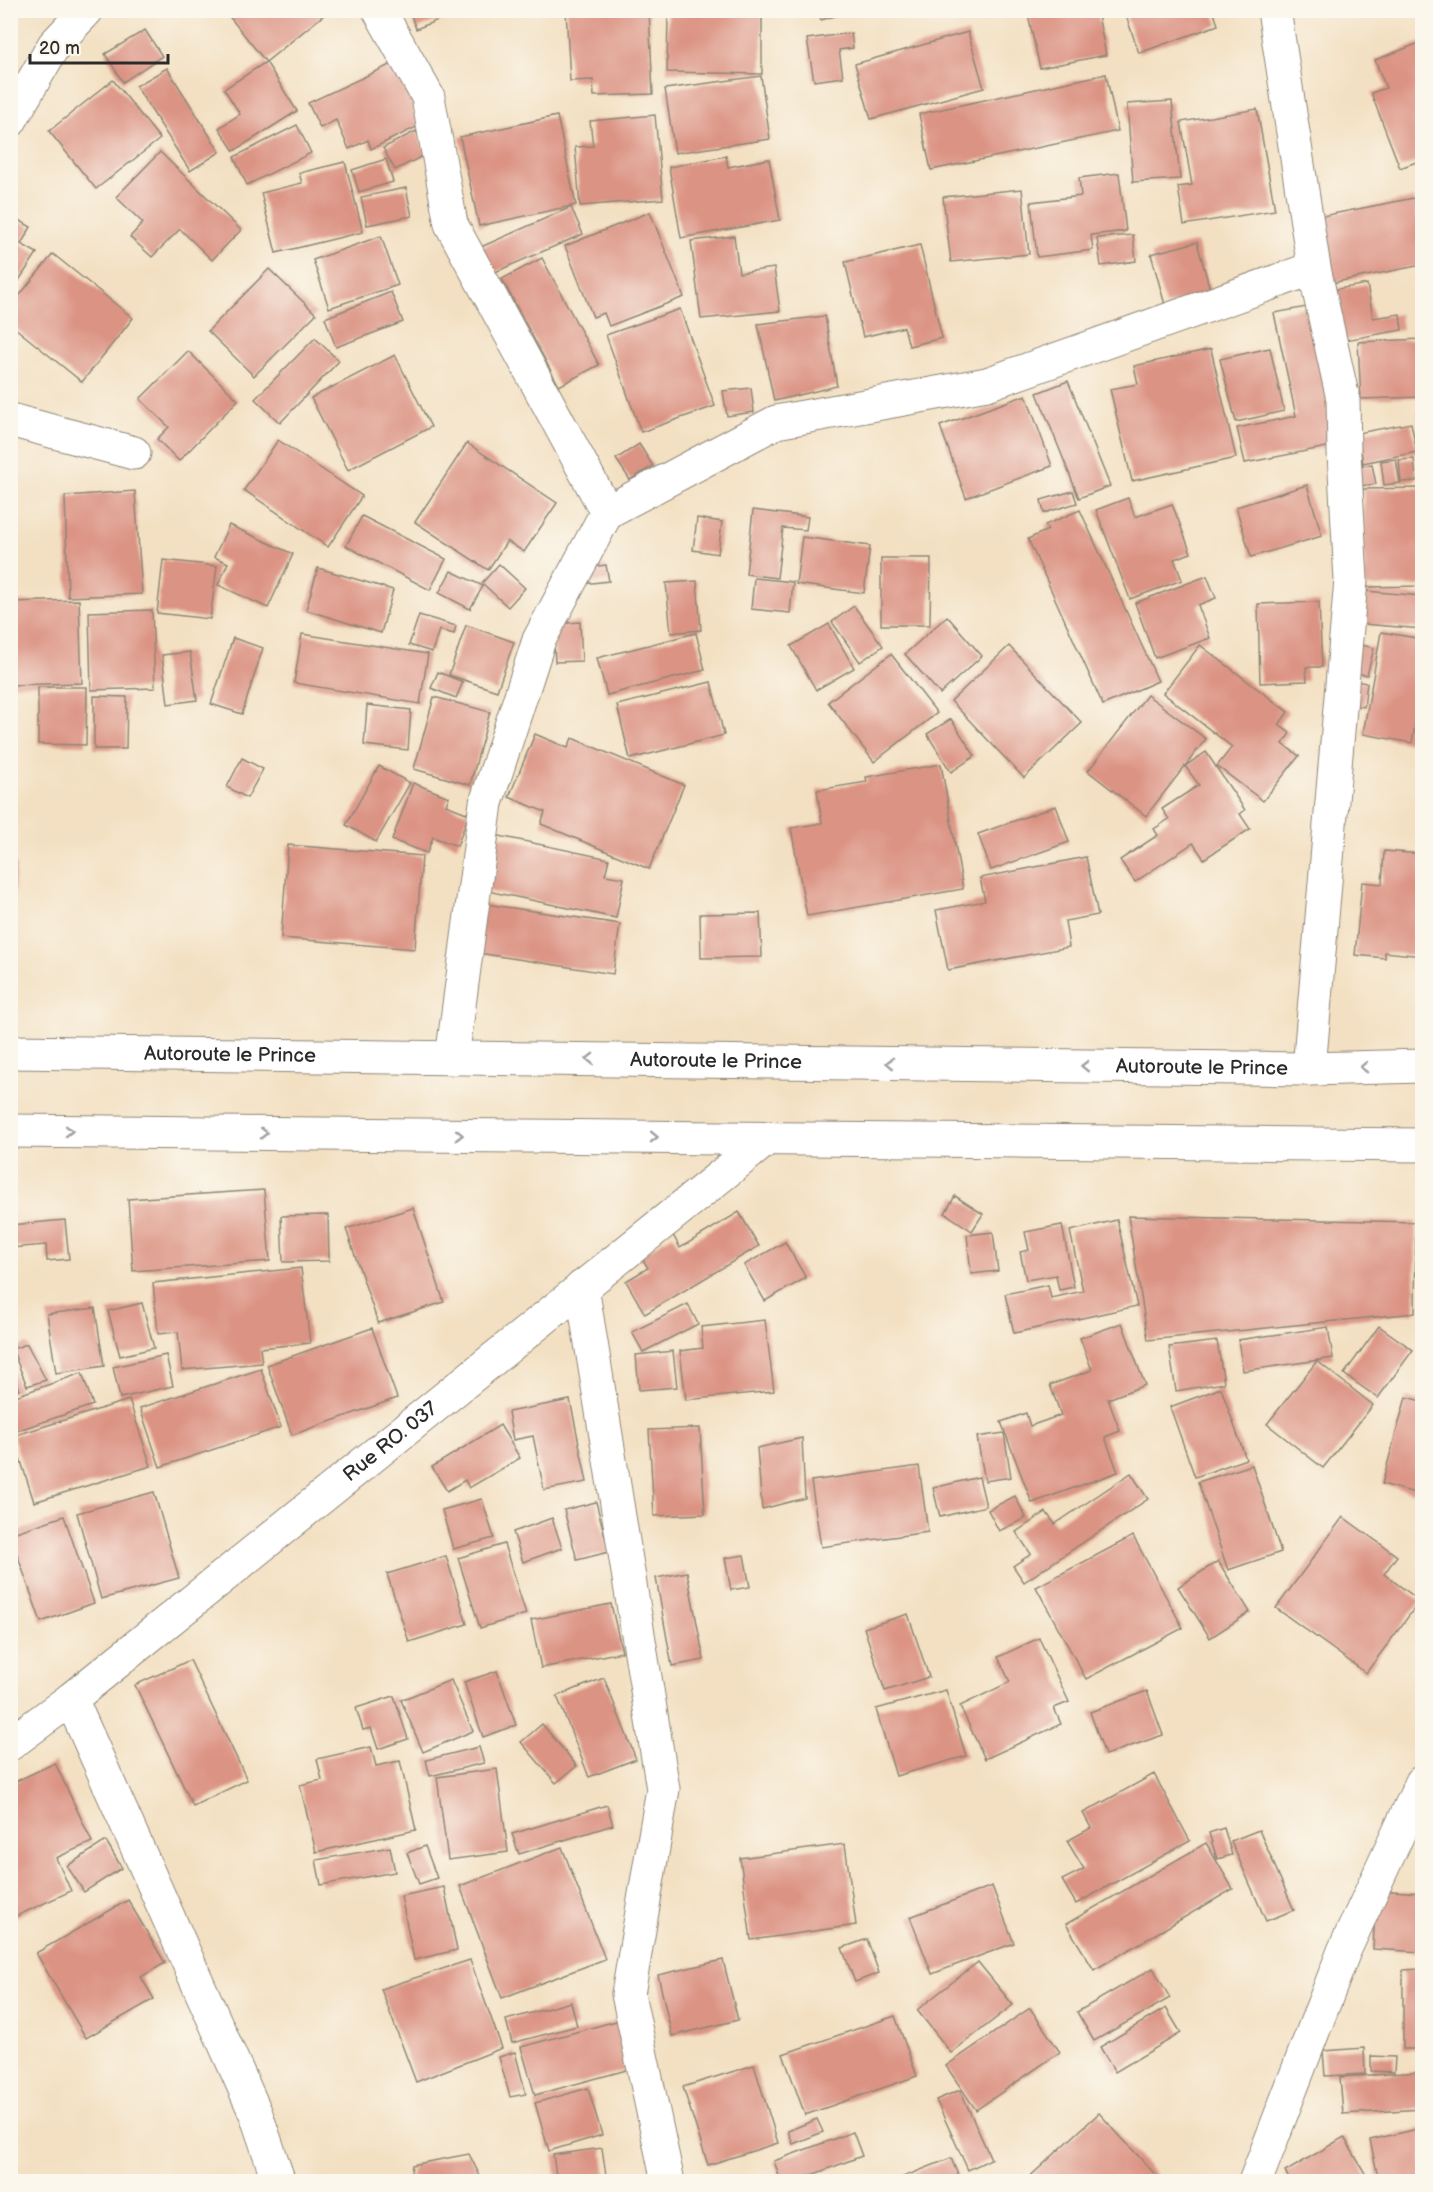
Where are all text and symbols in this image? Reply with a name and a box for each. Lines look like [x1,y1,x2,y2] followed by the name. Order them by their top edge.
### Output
[30,27,168,65] scale bar
[39,38,80,59] text: 20 m
[144,1042,316,1068] street label: Autoroute le Prince
[630,1048,802,1074] street label: Autoroute le Prince
[586,1053,595,1066] one-way arrow
[1116,1054,1288,1081] street label: Autoroute le Prince
[886,1057,895,1069] one-way arrow
[1081,1060,1090,1072] one-way arrow
[1360,1061,1369,1074] one-way arrow
[64,1125,73,1137] one-way arrow
[259,1127,268,1139] one-way arrow
[454,1129,463,1141] one-way arrow
[649,1131,658,1143] one-way arrow
[339,1397,443,1487] street label: Rue RO. 037

